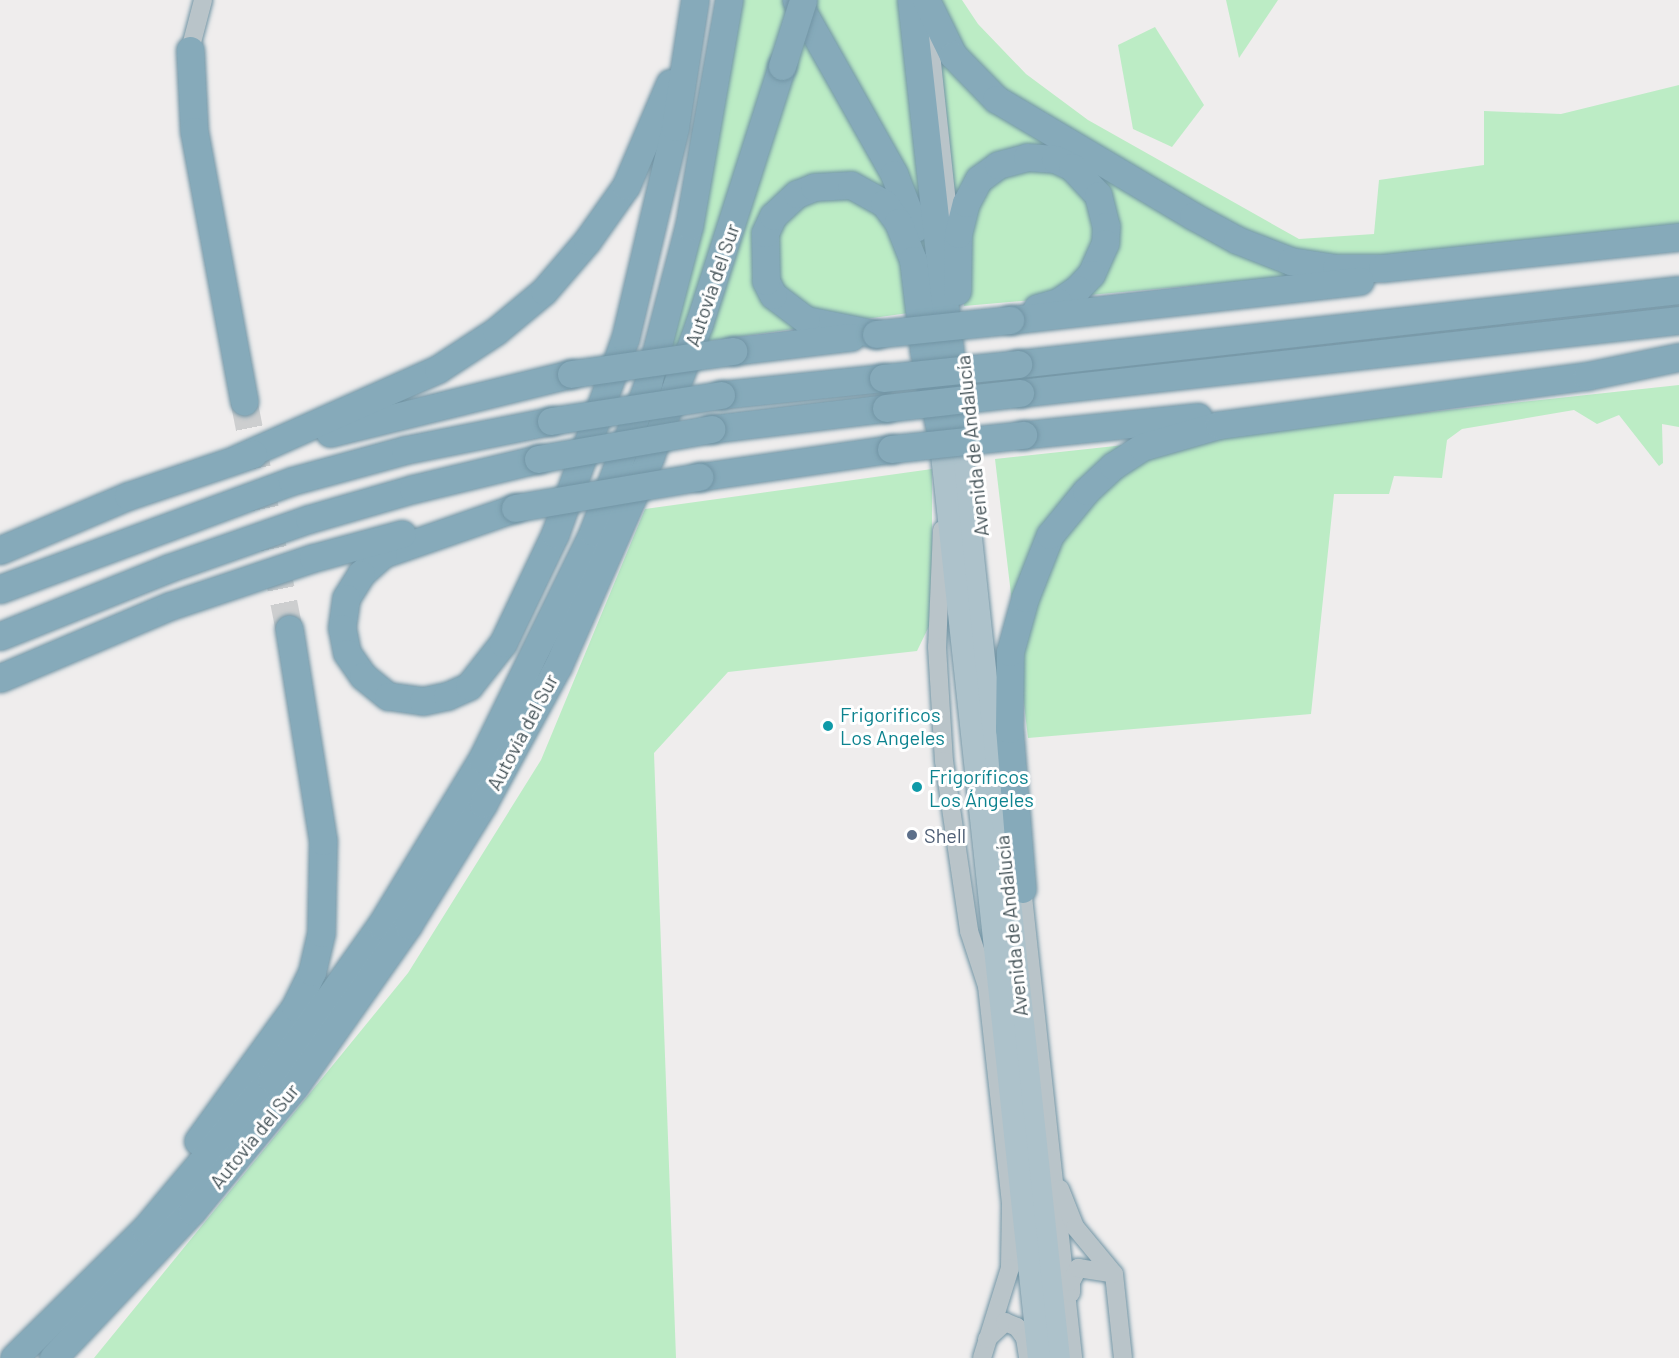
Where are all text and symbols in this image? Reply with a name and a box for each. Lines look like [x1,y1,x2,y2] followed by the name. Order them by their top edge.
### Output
[680,221,744,349] street label: Autovía del Sur
[951,354,993,538] street label: Avenida de Andalucía
[481,670,563,794] street label: Autovía del Sur
[840,702,945,749] place label: Frigorificos Los Angeles
[821,719,835,733] marker: Frigorificos Los Angeles
[929,764,1034,811] place label: Frigoríficos Los Ángeles
[910,780,924,794] marker: Frigoríficos Los Ángeles
[924,823,966,847] place label: Shell
[905,828,919,842] marker: Shell
[990,834,1032,1018] street label: Avenida de Andalucía
[204,1079,304,1193] street label: Autovía del Sur

